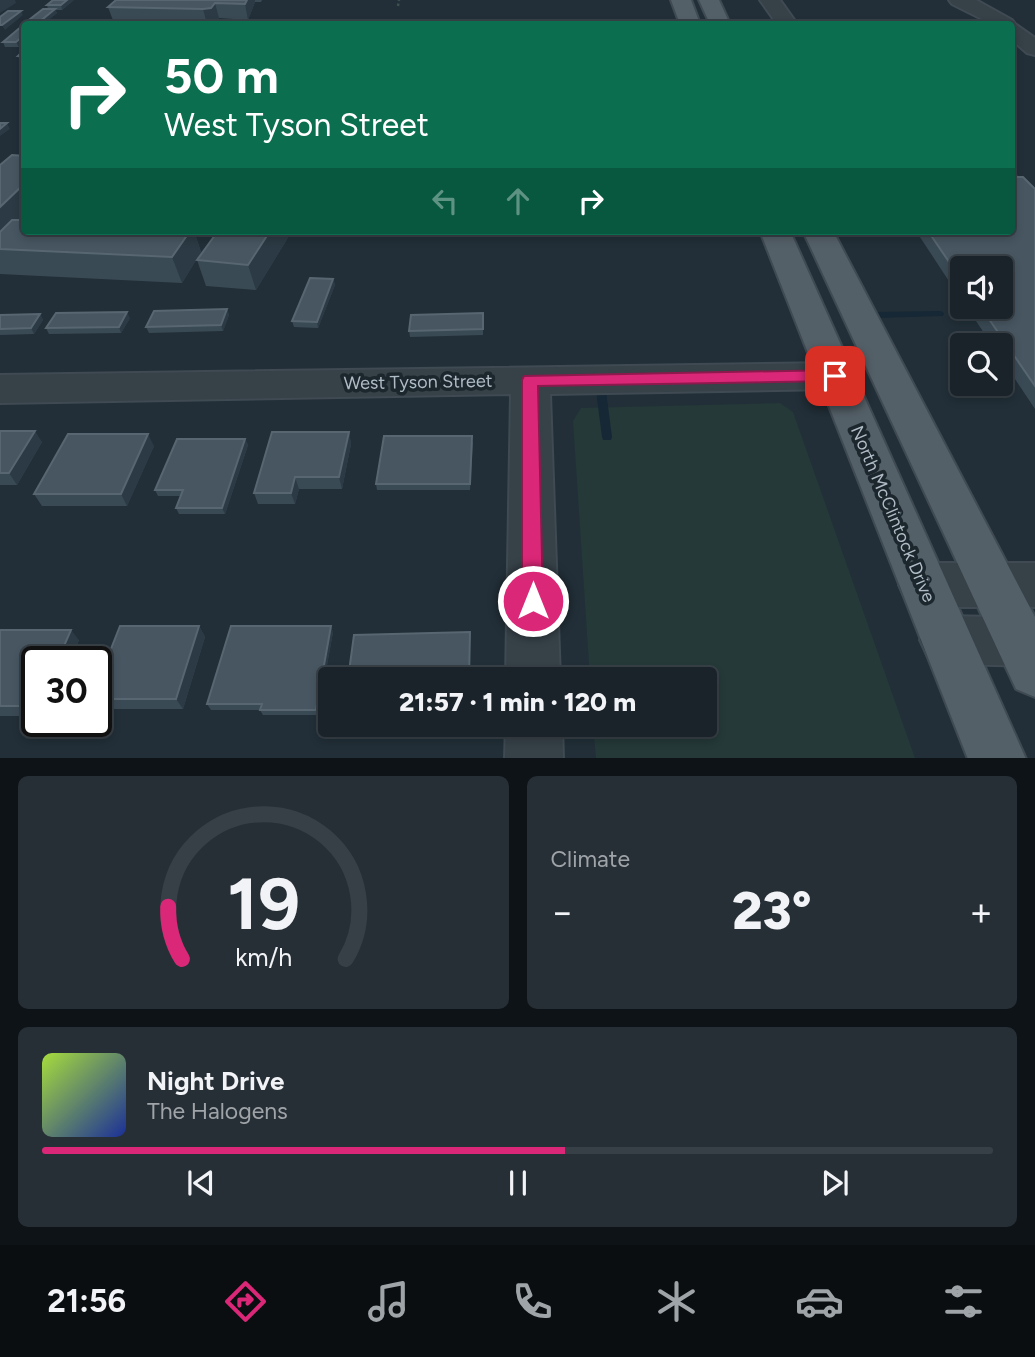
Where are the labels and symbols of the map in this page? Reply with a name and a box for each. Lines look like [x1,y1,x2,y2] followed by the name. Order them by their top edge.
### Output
[805,346,865,406] pin
[343,370,493,394] street label: West Tyson Street
[846,422,940,606] street label: North McClintock Drive
[496,564,570,638] position arrow
[21,646,112,737] speed limit sign: 30

